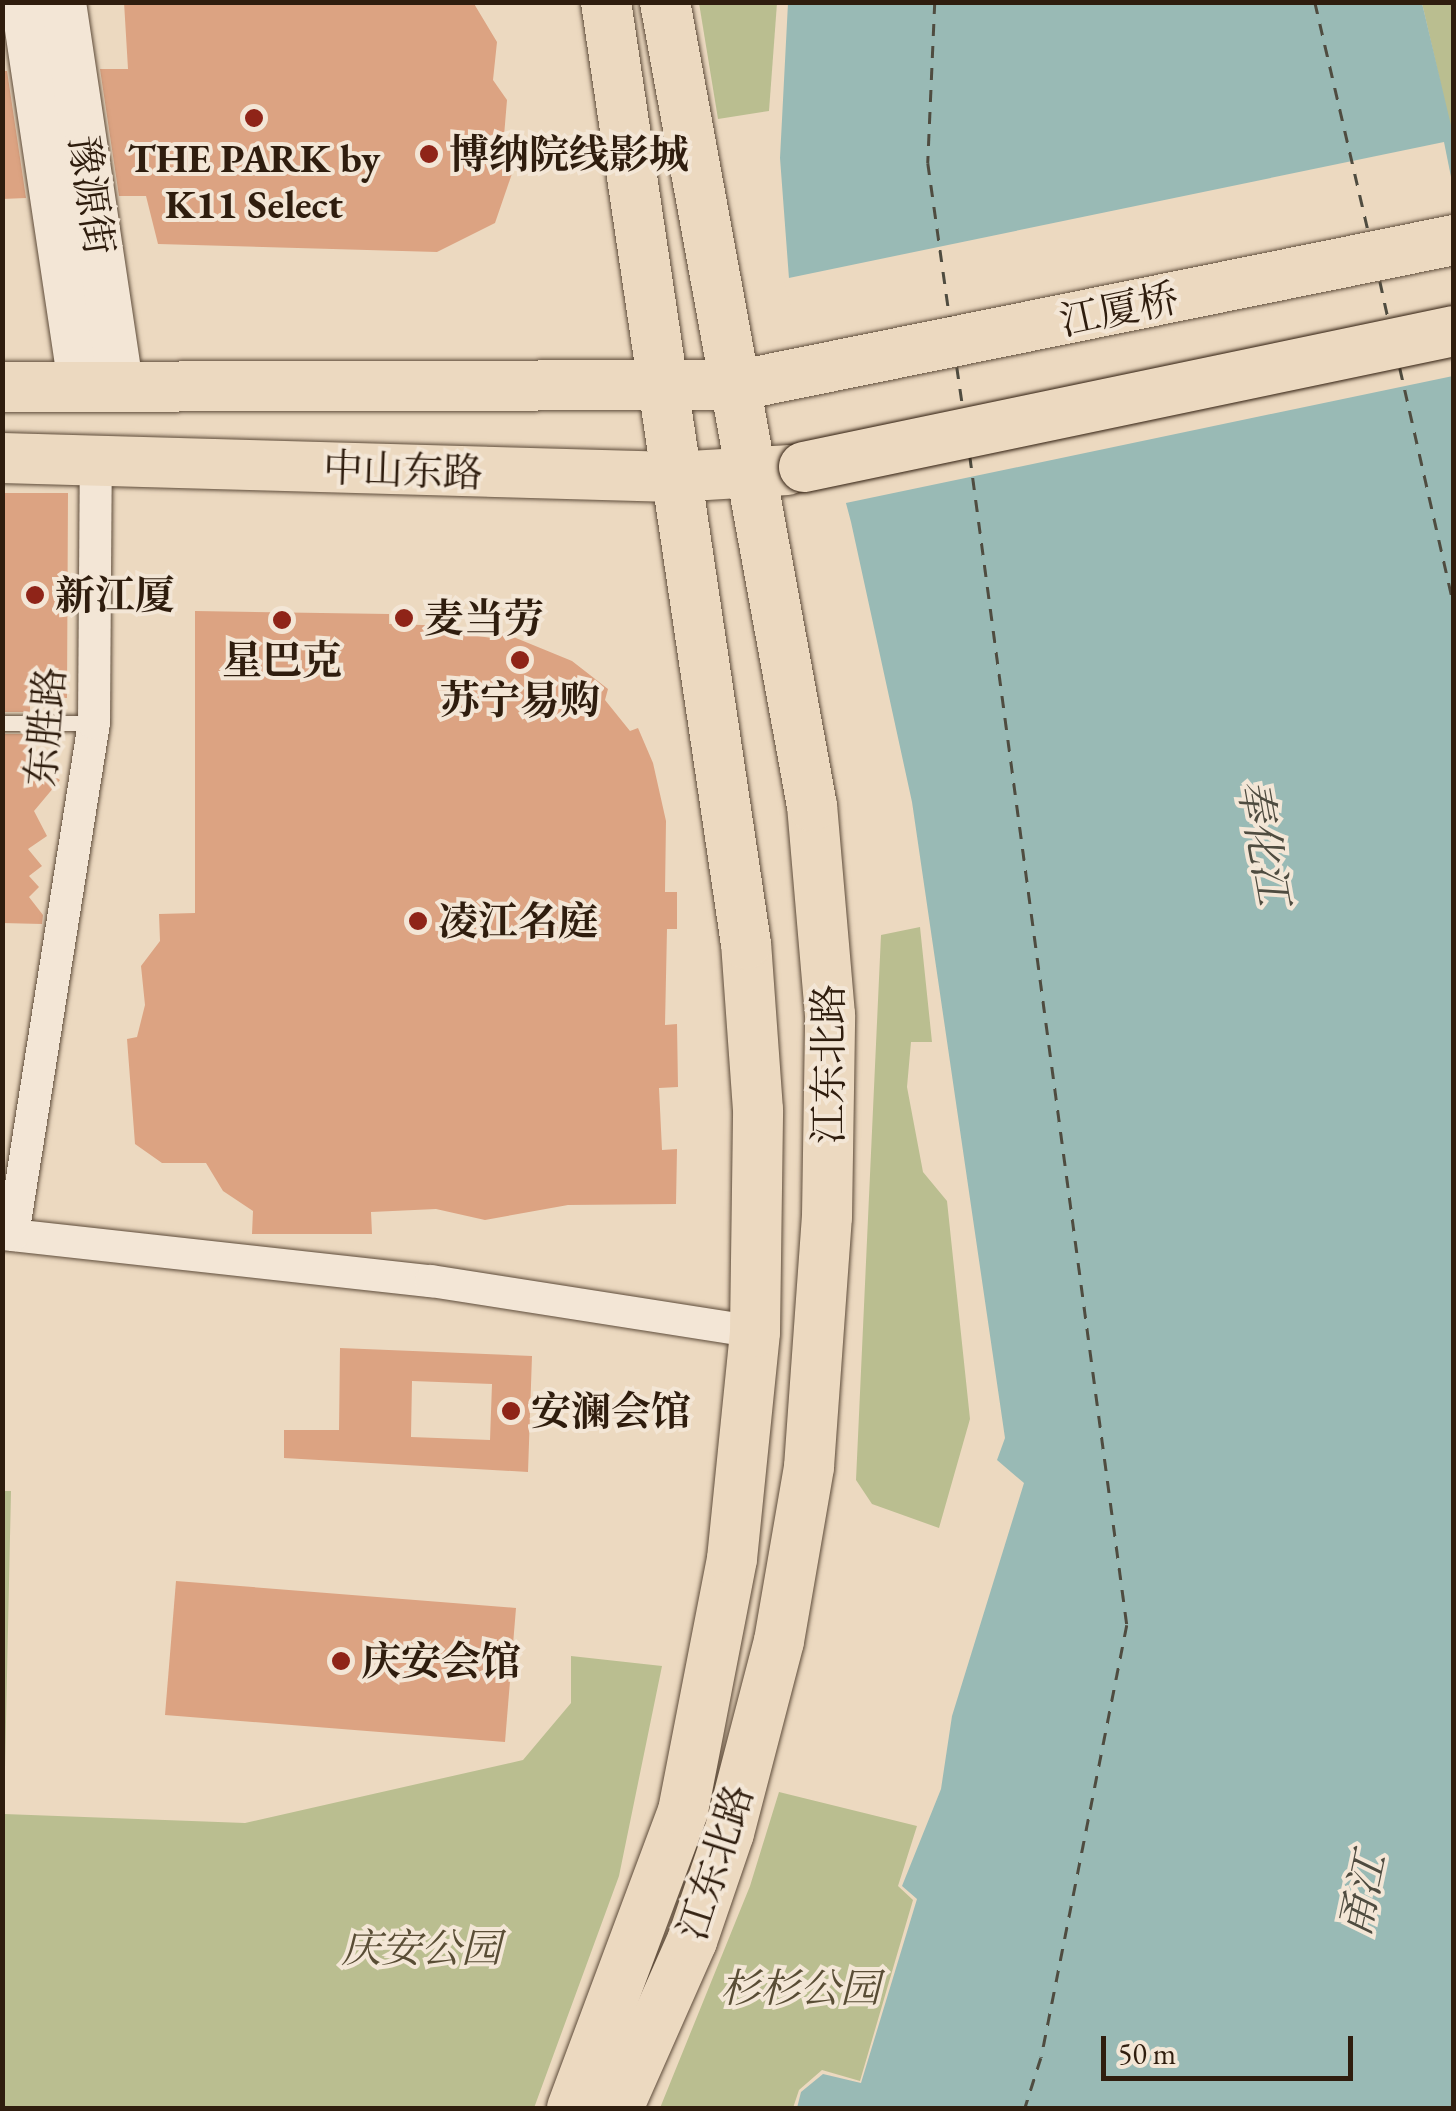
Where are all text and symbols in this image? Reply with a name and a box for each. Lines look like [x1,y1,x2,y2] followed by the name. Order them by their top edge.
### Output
[243,107,265,129] marker: THE PARK by K11 Select
[449,130,689,178] place label: 博纳院线影城
[60,132,124,258] street label: 豫源街
[128,134,380,228] place label: THE PARK by K11 Select
[418,143,440,165] marker: 博纳院线影城
[1055,273,1183,345] street label: 江厦桥
[322,443,484,497] street label: 中山东路
[55,571,175,619] place label: 新江厦
[24,584,46,606] marker: 新江厦
[424,594,544,642] place label: 麦当劳
[393,607,415,629] marker: 麦当劳
[271,609,293,631] marker: 星巴克
[222,636,342,684] place label: 星巴克
[509,649,531,671] marker: 苏宁易购
[16,665,74,789] street label: 东胜路
[440,676,600,724] place label: 苏宁易购
[1227,776,1299,908] water label: 奉化江
[438,897,598,945] place label: 凌江名庭
[407,910,429,932] marker: 凌江名庭
[804,984,852,1144] street label: 江东北路
[531,1387,691,1435] place label: 安澜会馆
[500,1400,522,1422] marker: 安澜会馆
[361,1637,521,1685] place label: 庆安会馆
[330,1650,352,1672] marker: 庆安会馆
[667,1778,763,1946] street label: 江东北路
[1330,1849,1396,1941] water label: 甬江
[341,1924,501,1972] park label: 庆安公园
[720,1964,880,2012] park label: 杉杉公园
[1106,2016,1358,2078] scale bar
[1118,2034,1176,2073] text: 50 m

